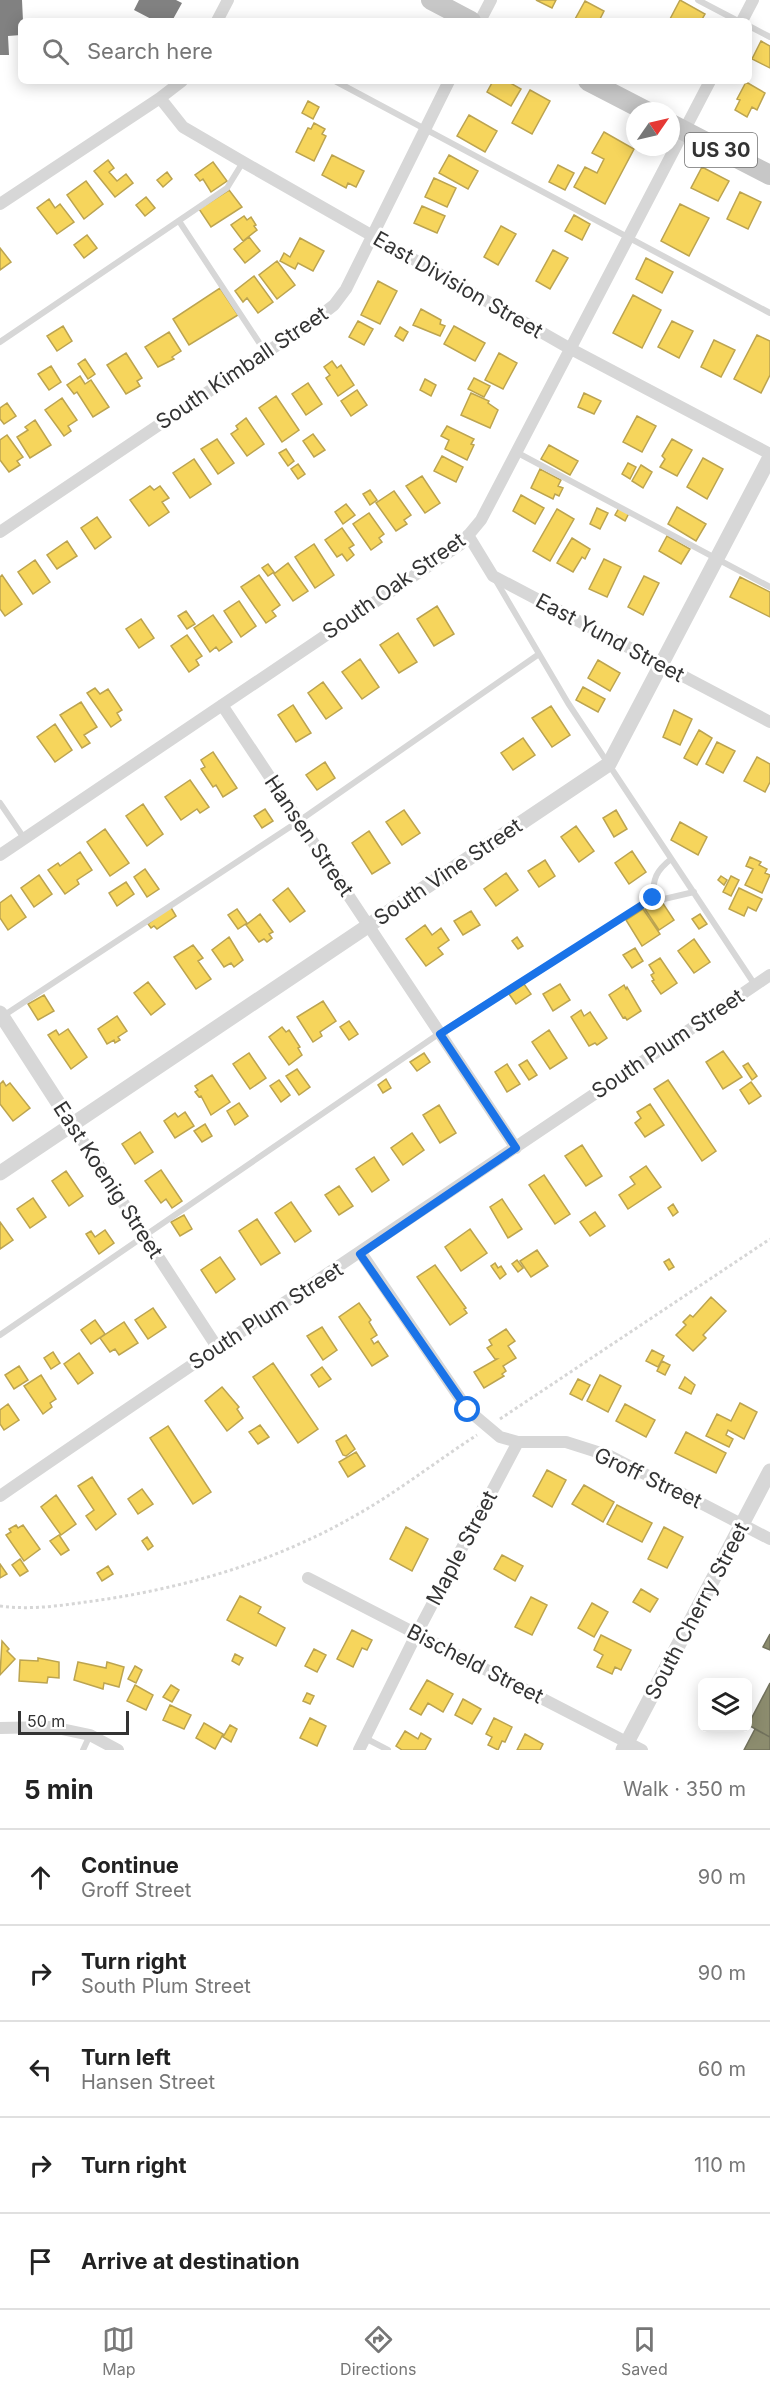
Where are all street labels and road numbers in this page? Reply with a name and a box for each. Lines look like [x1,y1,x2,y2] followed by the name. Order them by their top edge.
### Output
[685,133,757,167] road number: US 30
[369,226,548,343] street label: East Division Street
[151,301,332,434] street label: South Kimball Street
[318,527,470,644] street label: South Oak Street
[532,588,689,687] street label: East Yund Street
[260,770,359,901] street label: Hansen Street
[369,813,527,930] street label: South Vine Street
[587,983,749,1104] street label: South Plum Street
[48,1097,169,1263] street label: East Koenig Street
[184,1257,347,1375] street label: South Plum Street
[590,1442,706,1513] street label: Groff Street
[421,1486,502,1609] street label: Maple Street
[639,1518,754,1704] street label: South Cherry Street
[403,1618,548,1709] street label: Bischeld Street

